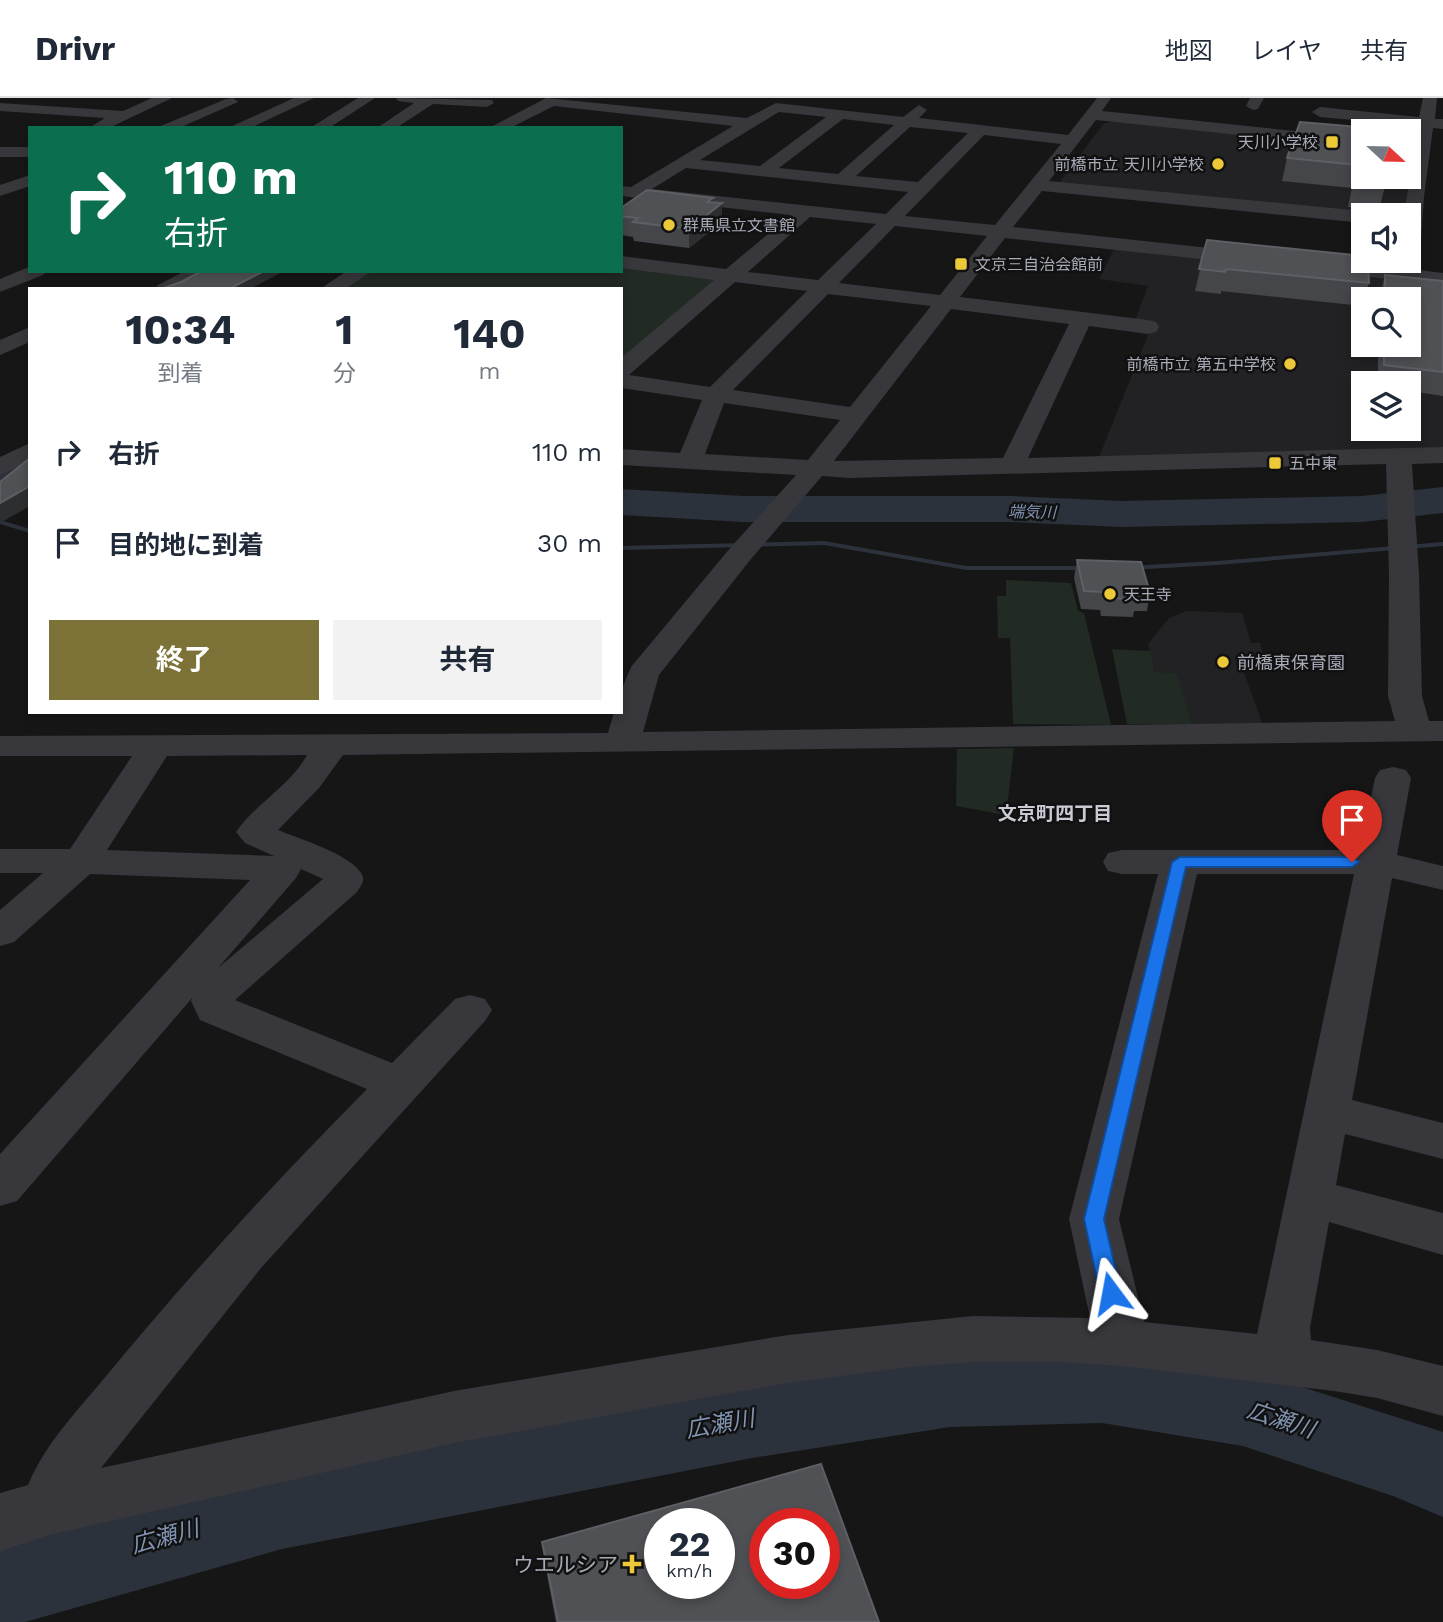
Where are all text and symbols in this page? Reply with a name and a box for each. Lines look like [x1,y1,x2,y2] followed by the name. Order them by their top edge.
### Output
[35,29,115,68] text: Drivr
[1165,37,1213,65] text: 地図
[1251,37,1322,65] text: レイヤ
[1360,37,1408,65] text: 共有
[1351,119,1421,189] north arrow
[1351,119,1421,441] map controls
[1238,133,1318,152] place label: 天川小学校
[1324,134,1340,150] marker: 天川小学校
[164,148,298,206] text: 110 m
[49,154,140,245] icon: right
[1055,155,1204,174] place label: 前橋市立 天川小学校
[1210,156,1226,172] marker: 前橋市立 天川小学校
[1351,203,1421,273] button: sound
[164,214,228,252] text: 右折
[683,216,795,235] place label: 群馬県立文書館
[661,217,677,233] marker: 群馬県立文書館
[975,255,1103,274] place label: 文京三自治会館前
[953,256,969,272] marker: 文京三自治会館前
[1351,287,1421,357] button: search
[125,305,235,354] text: 10:34
[335,305,353,354] text: 1
[453,309,526,358] text: 140
[1127,355,1276,374] place label: 前橋市立 第五中学校
[1282,356,1298,372] marker: 前橋市立 第五中学校
[478,358,500,385] text: m
[157,360,203,387] text: 到着
[333,360,356,387] text: 分
[1351,371,1421,441] button: layers
[49,433,87,471] icon: right
[532,437,602,467] text: 110 m
[108,439,160,469] text: 右折
[1289,454,1337,473] place label: 五中東
[1267,455,1283,471] marker: 五中東
[1008,502,1058,522] water label: 端気川
[49,524,87,562] icon: arrive
[537,528,602,558] text: 30 m
[108,530,264,560] text: 目的地に到着
[1124,585,1172,604] place label: 天王寺
[1102,586,1118,602] marker: 天王寺
[49,620,319,700] button: 終了
[333,620,602,700] button: 共有
[1237,652,1345,673] place label: 前橋東保育園
[1215,654,1231,670] marker: 前橋東保育園
[1322,790,1382,862] pin
[1333,801,1371,839] icon: arrive
[998,802,1112,825] district label: 文京町四丁目
[1074,1256,1148,1330] position arrow
[1244,1396,1321,1444] water label: 広瀬川
[684,1404,759,1443] water label: 広瀬川
[749,1508,840,1599] speed limit sign: 30
[128,1514,205,1559] water label: 広瀬川
[669,1523,710,1565] text: 22
[513,1552,618,1577] place label: ウエルシア
[624,1556,640,1572] marker: ウエルシア
[666,1560,713,1581] text: km/h

